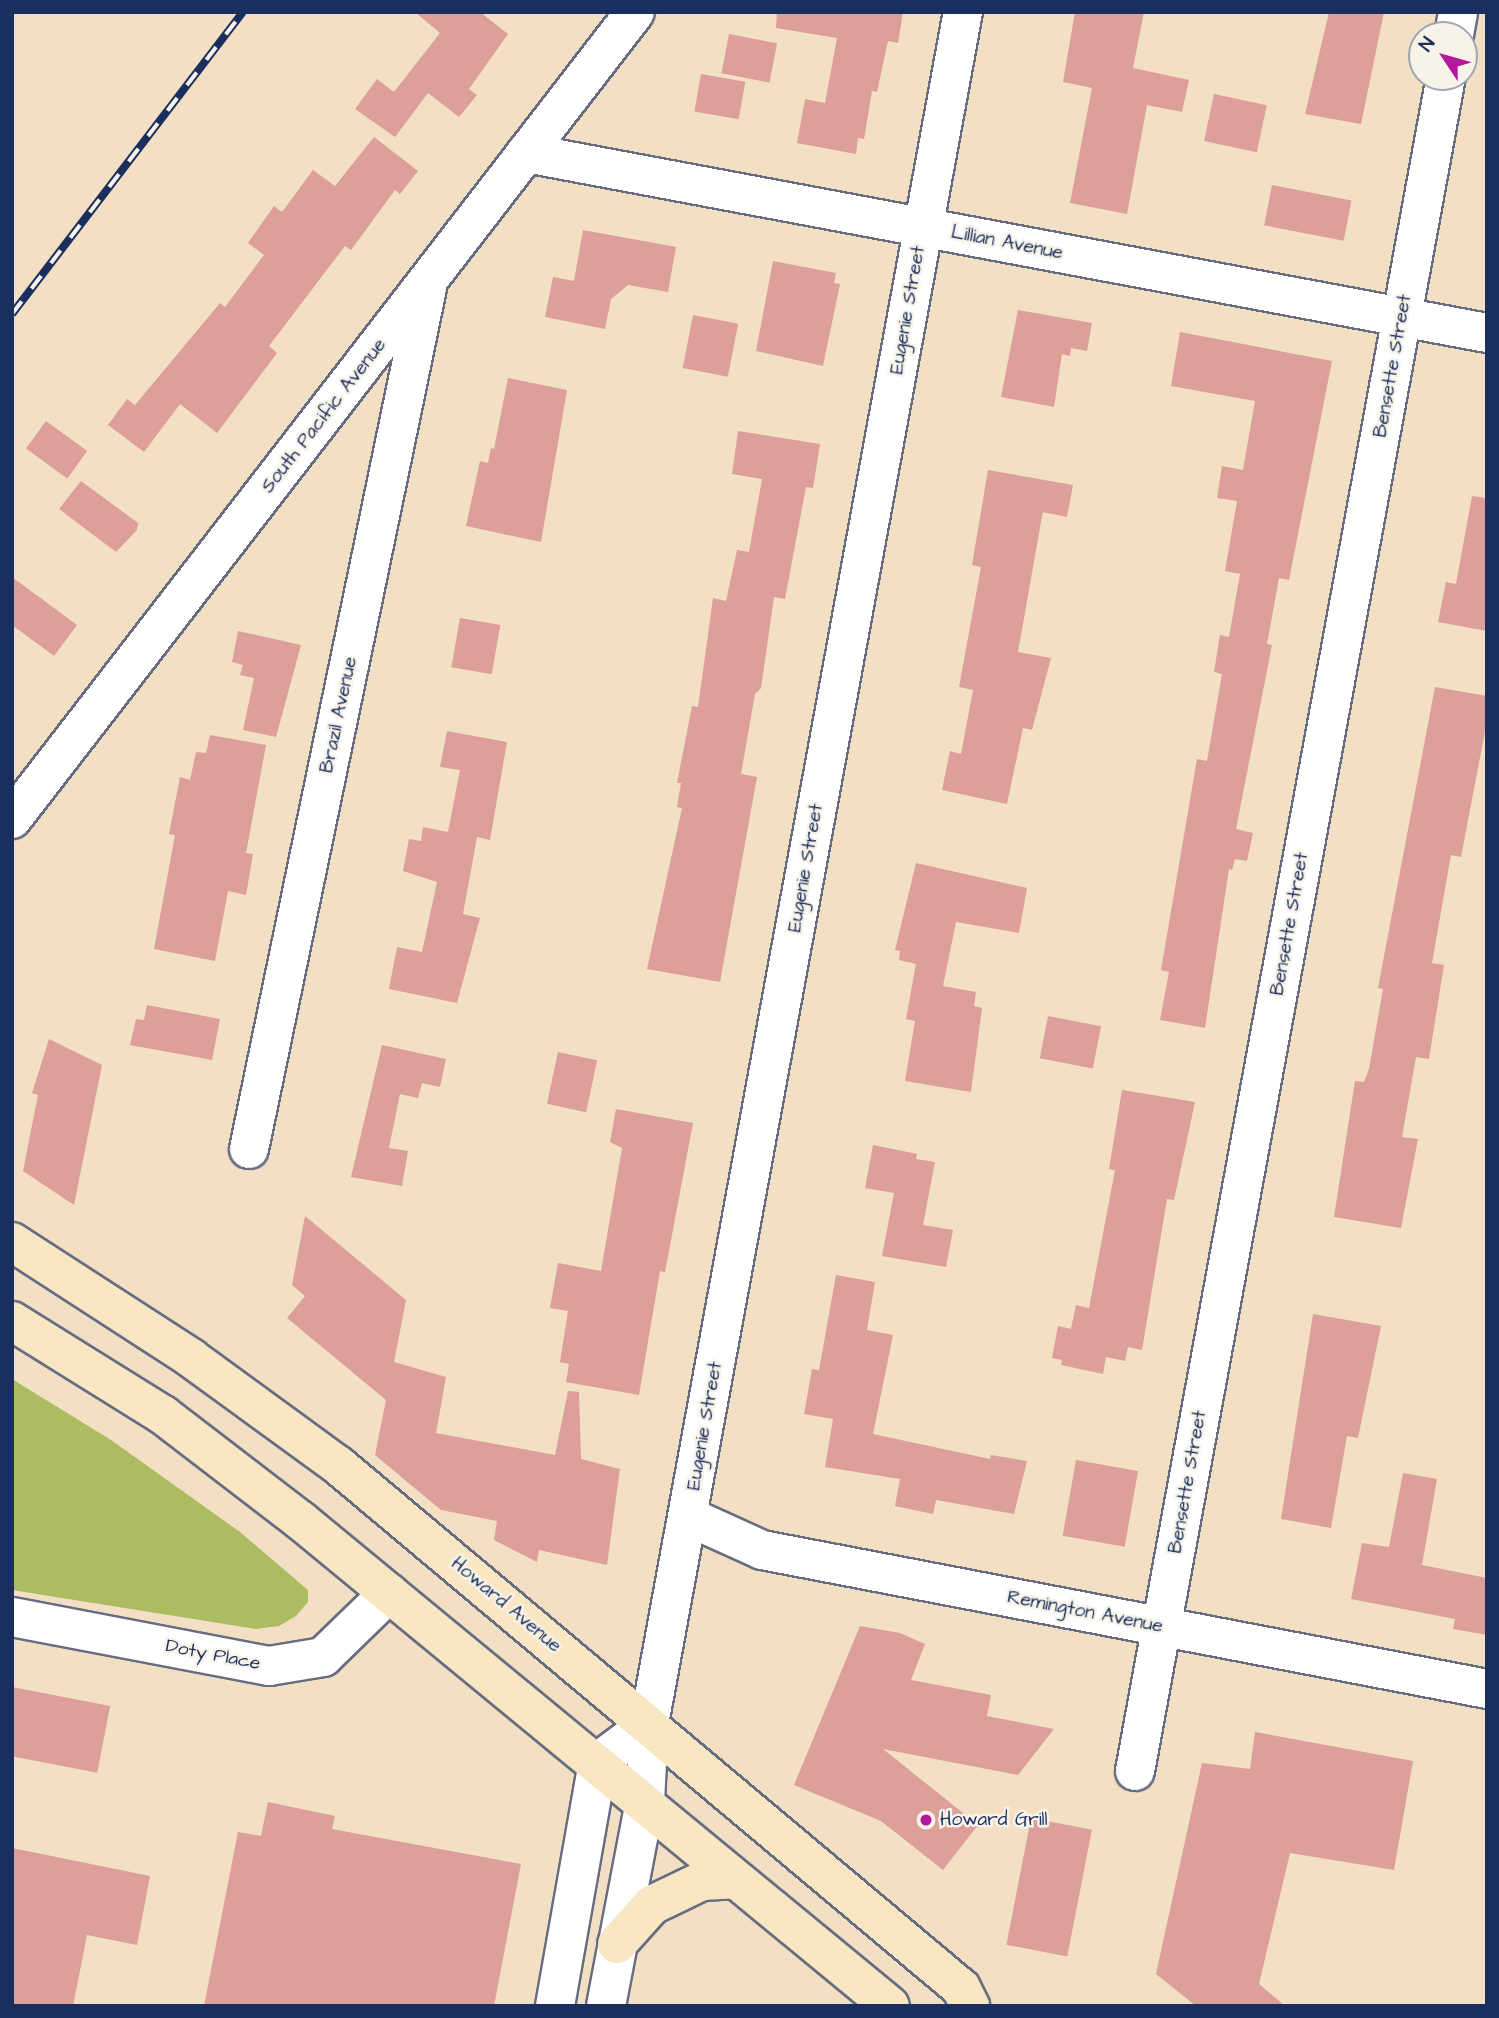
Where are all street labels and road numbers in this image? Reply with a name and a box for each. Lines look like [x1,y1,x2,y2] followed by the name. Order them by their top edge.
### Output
[949,221,1065,265] street label: Lillian Avenue
[885,244,931,376] street label: Eugenie Street
[1369,293,1417,439] street label: Bensette Street
[257,334,391,498] street label: South Pacific Avenue
[316,655,362,775] street label: Brazil Avenue
[783,802,829,934] street label: Eugenie Street
[1266,851,1314,997] street label: Bensette Street
[682,1360,728,1492] street label: Eugenie Street
[1164,1409,1212,1555] street label: Bensette Street
[446,1552,566,1658] street label: Howard Avenue
[1005,1586,1165,1638] street label: Remington Avenue
[164,1635,262,1675] street label: Doty Place

